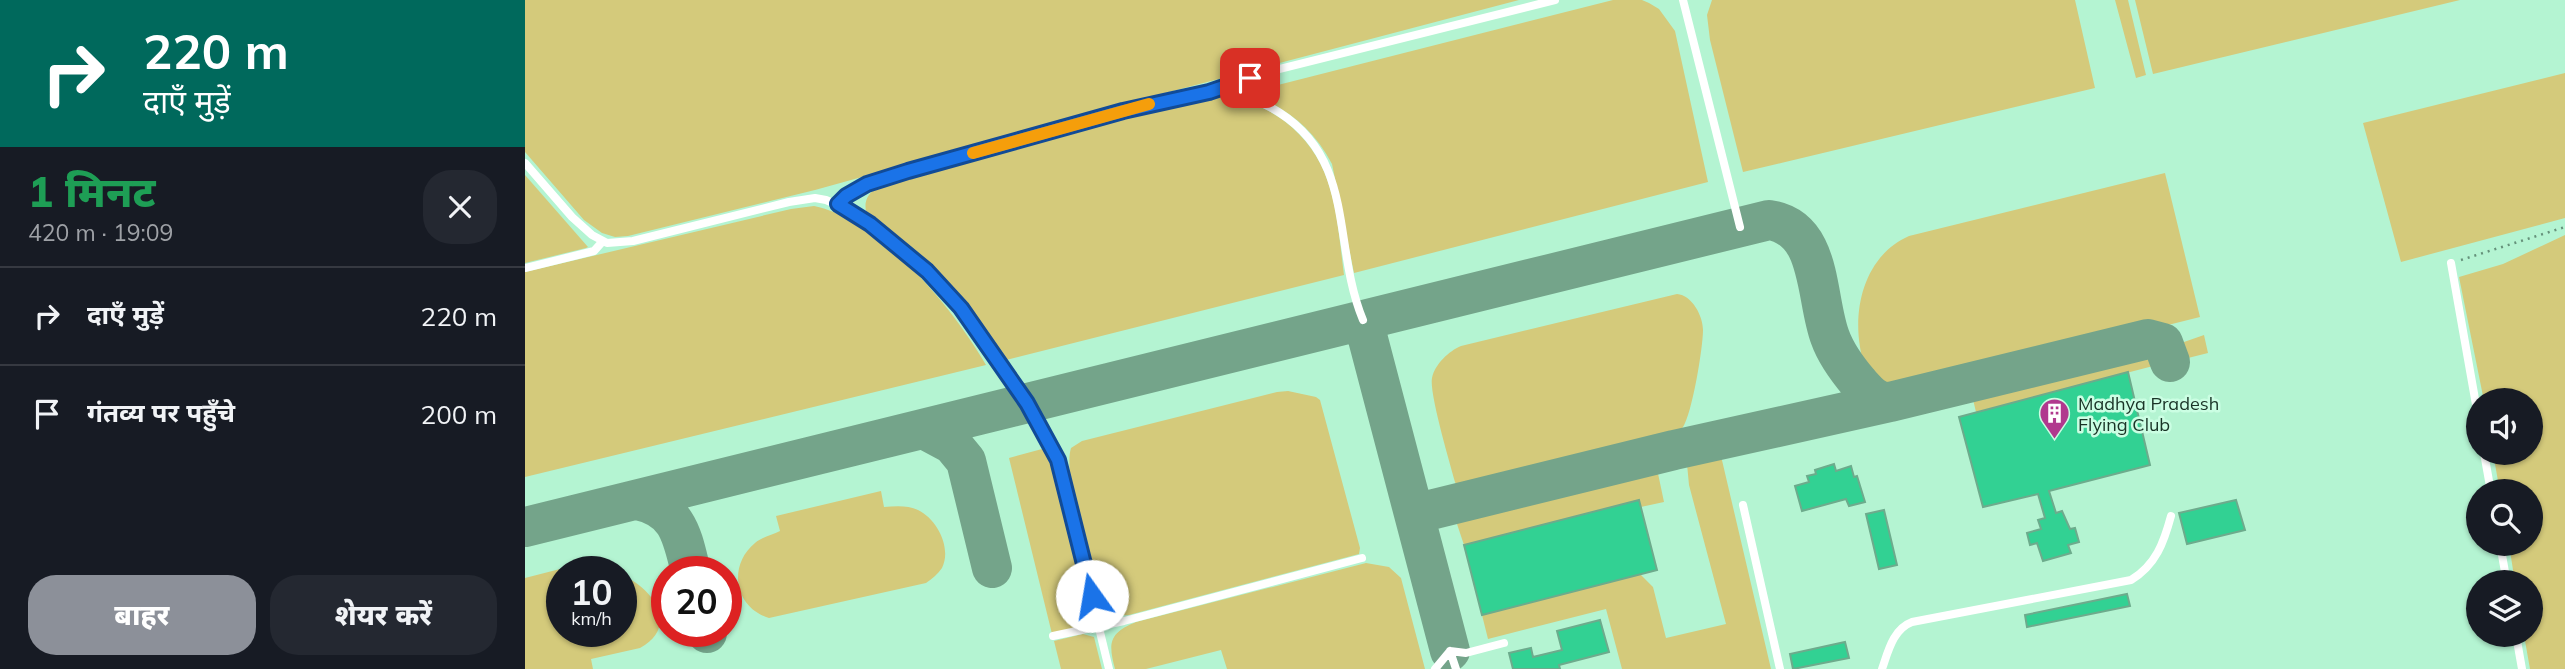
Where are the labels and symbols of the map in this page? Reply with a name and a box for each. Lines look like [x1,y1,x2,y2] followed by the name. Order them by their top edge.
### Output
[1220,48,1280,108] pin
[2078,392,2219,436] place label: Madhya Pradesh Flying Club
[2038,397,2072,441] building icon: Madhya Pradesh Flying Club
[651,556,742,647] speed limit sign: 20
[1055,559,1129,633] position arrow

